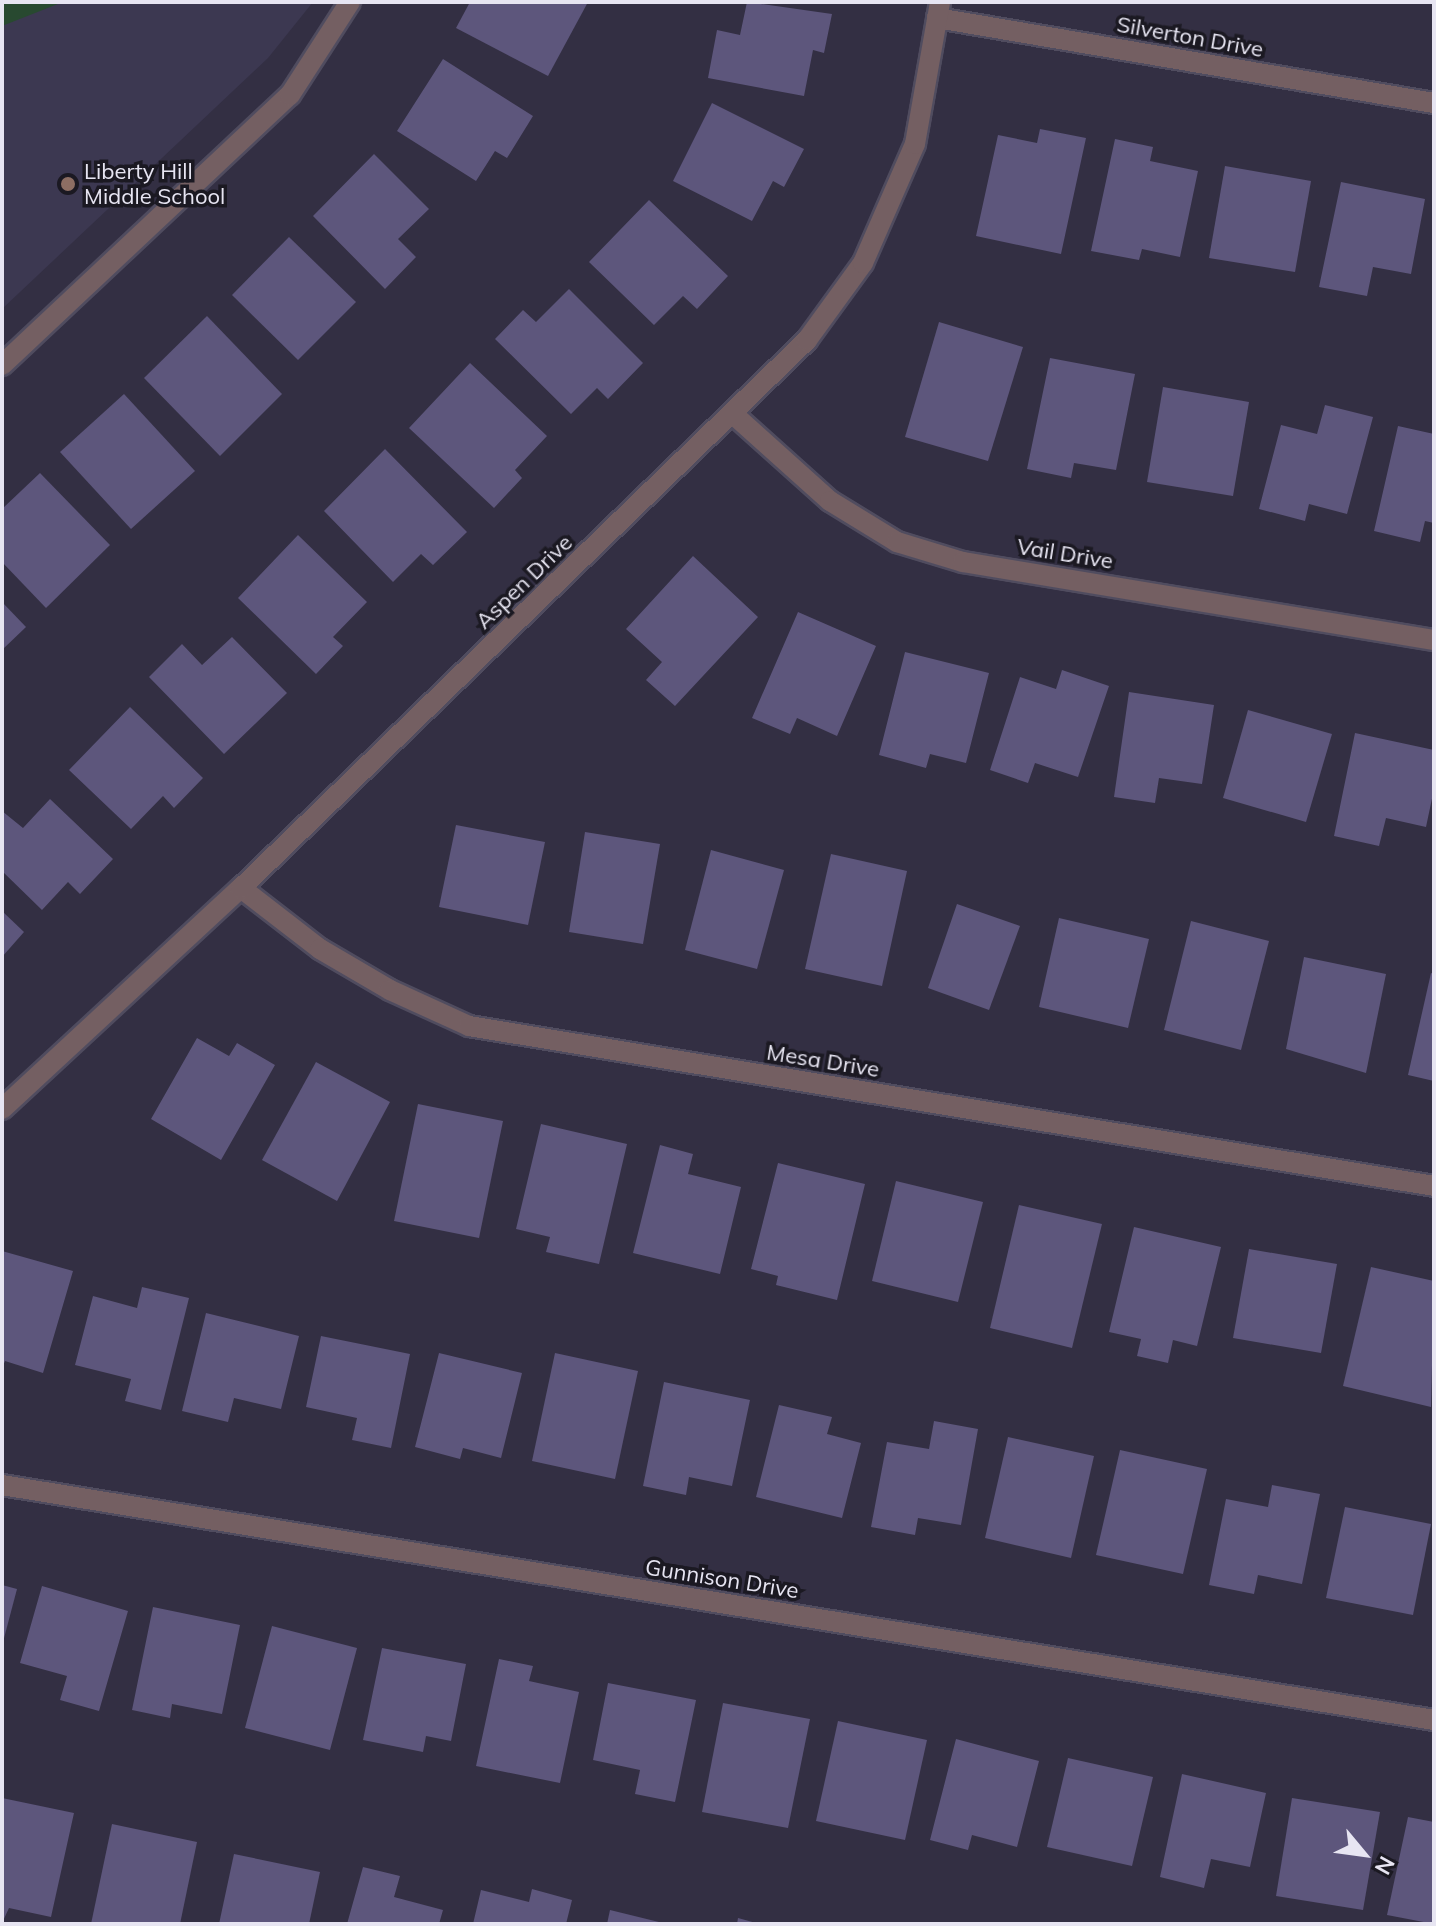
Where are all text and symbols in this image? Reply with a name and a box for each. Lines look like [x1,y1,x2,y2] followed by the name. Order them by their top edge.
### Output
[1115,11,1265,63] street label: Silverton Drive
[84,158,225,210] place label: Liberty Hill Middle School
[59,175,77,193] marker: Liberty Hill Middle School
[470,529,578,635] street label: Aspen Drive
[1015,533,1115,575] street label: Vail Drive
[765,1039,881,1083] street label: Mesa Drive
[643,1554,801,1604] street label: Gunnison Drive
[1324,1814,1404,1894] north arrow
[1369,1852,1401,1880] text: N

